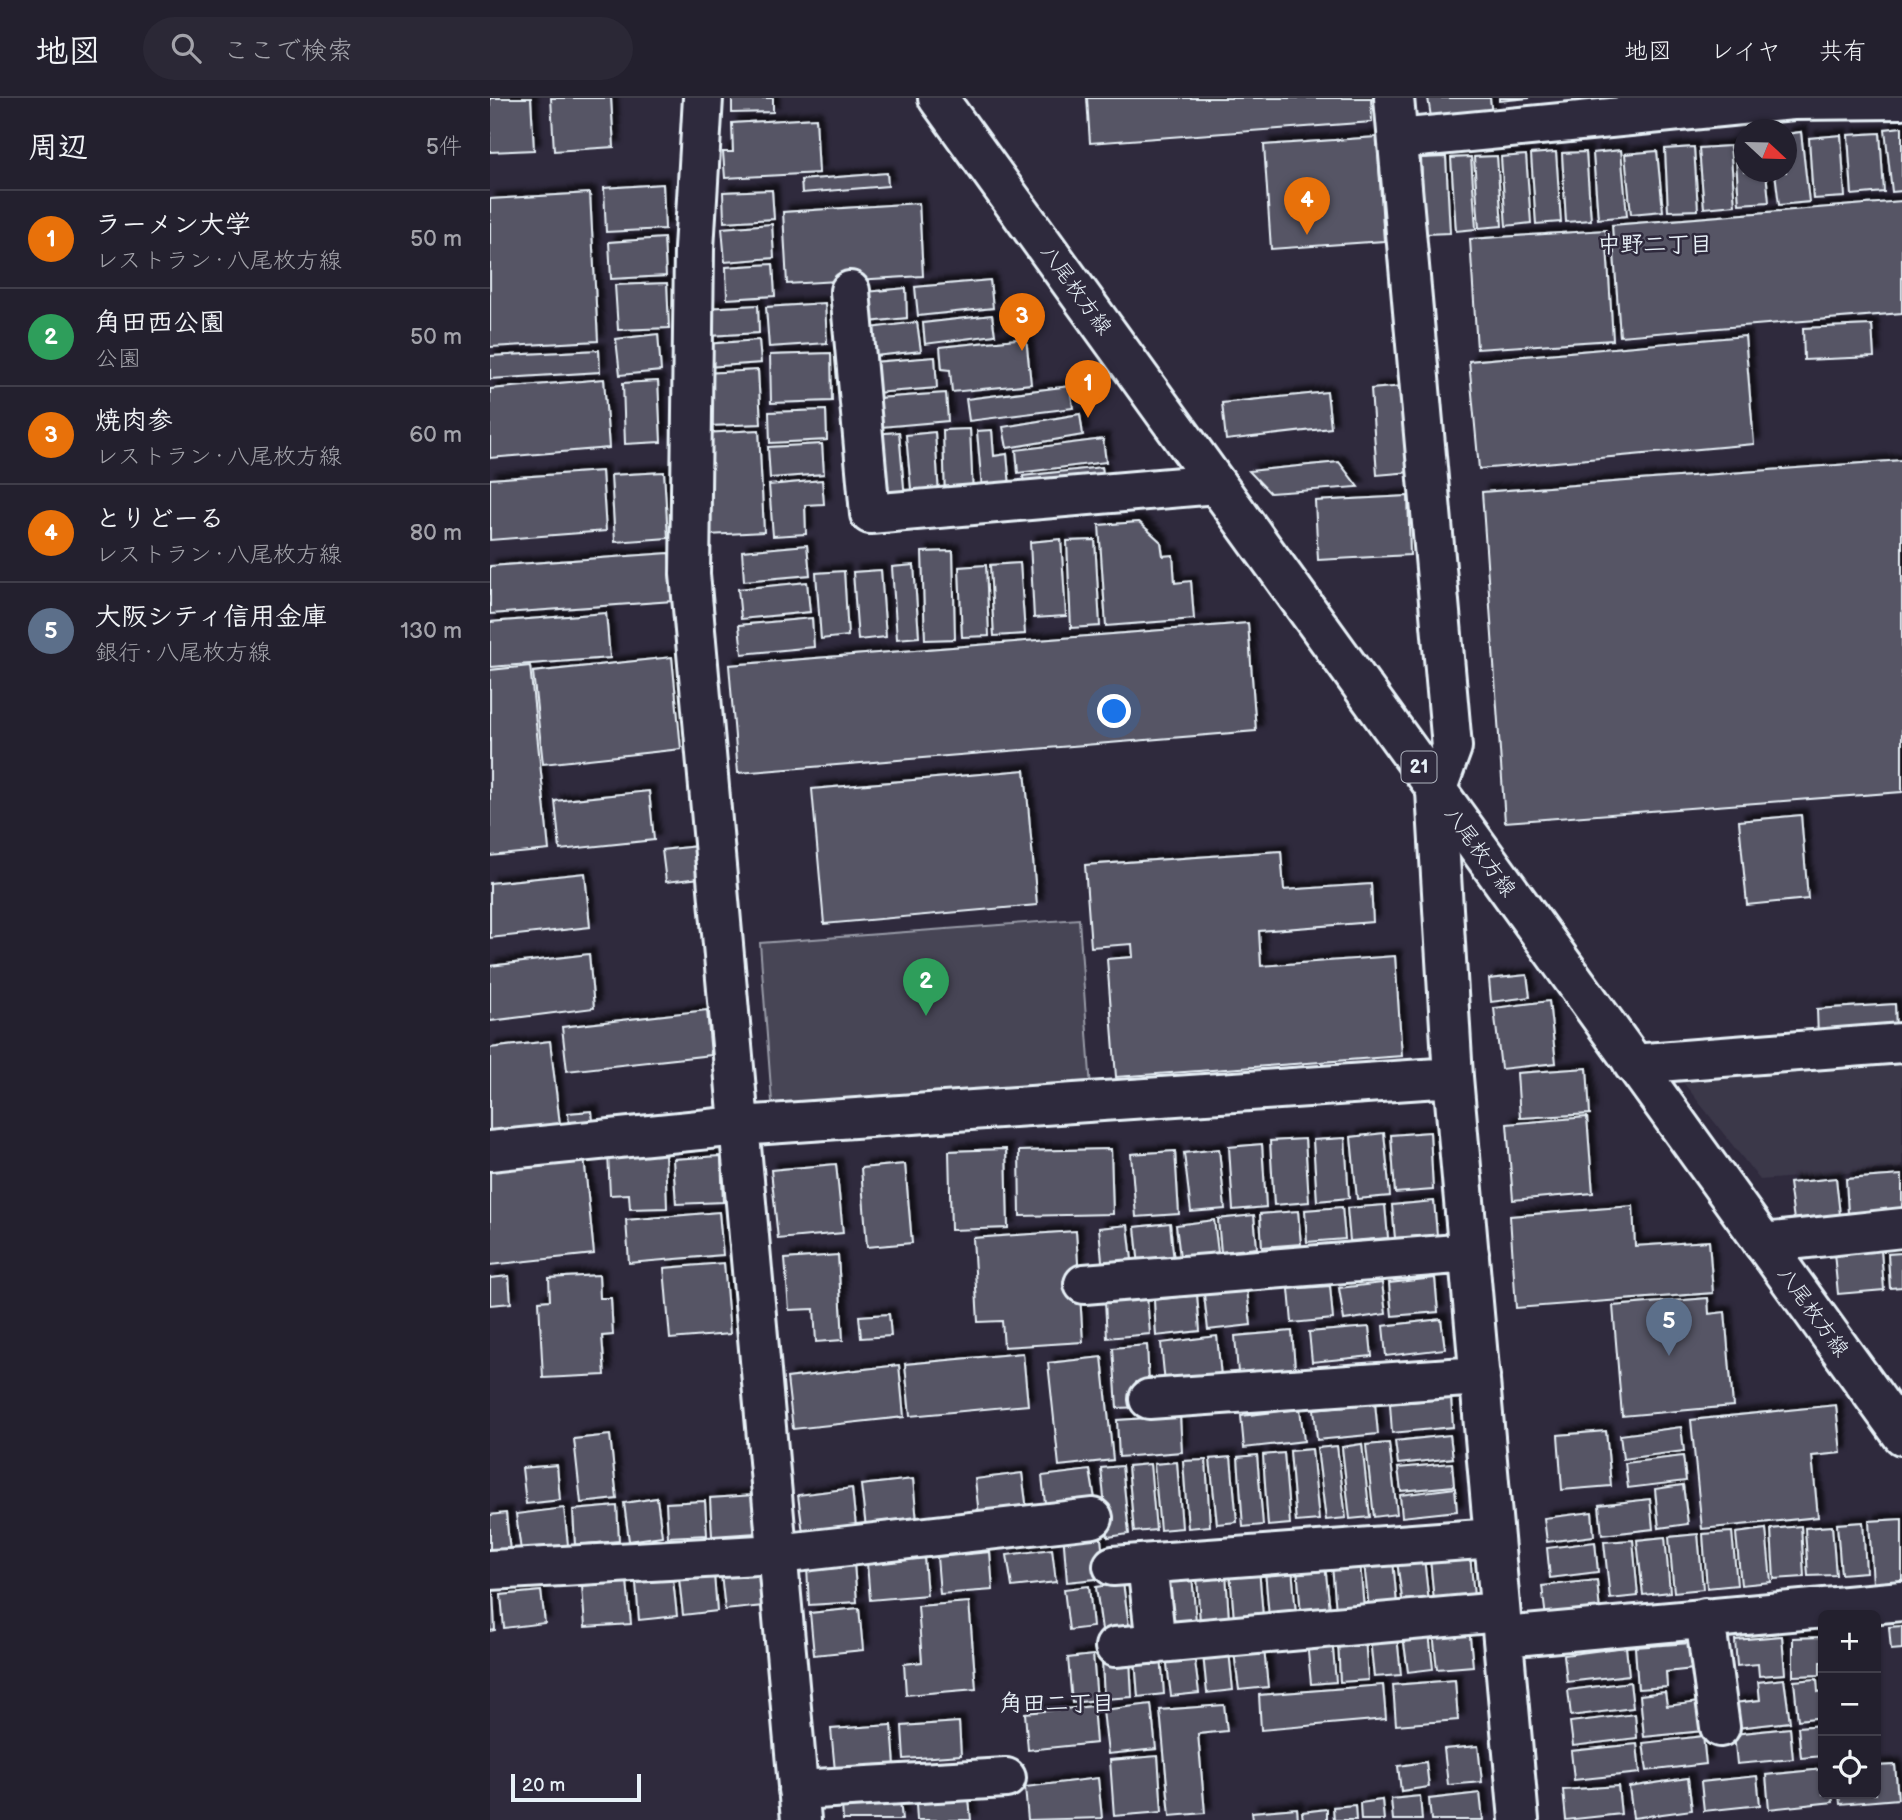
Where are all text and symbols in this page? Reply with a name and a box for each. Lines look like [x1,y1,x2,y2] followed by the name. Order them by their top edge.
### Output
[143,17,633,80] search box
[167,29,205,67] icon: search
[35,32,101,72] text: 地図
[223,36,353,67] text: ここで検索
[1624,37,1672,66] text: 地図
[1710,37,1781,66] text: レイヤ
[1819,37,1867,66] text: 共有
[1734,119,1797,182] north arrow
[28,130,88,166] text: 周辺
[426,133,462,161] text: 5件
[1284,177,1330,235] pin: 4
[95,210,251,241] text: ラーメン大学
[46,225,56,253] text: 1
[410,225,462,253] text: 50 m
[1598,231,1713,259] district label: 中野二丁目
[1035,240,1117,340] street label: 八尾枚方線
[95,247,342,275] text: レストラン · 八尾枚方線
[999,293,1045,351] pin: 3
[95,308,225,339] text: 角田西公園
[44,323,58,351] text: 2
[410,323,462,351] text: 50 m
[95,345,141,373] text: 公園
[1065,360,1111,418] pin: 1
[95,406,173,437] text: 焼肉参
[44,421,58,449] text: 3
[409,421,462,449] text: 60 m
[95,443,342,471] text: レストラン · 八尾枚方線
[95,504,225,535] text: とりどーる
[44,519,58,547] text: 4
[410,519,462,547] text: 80 m
[95,541,342,569] text: レストラン · 八尾枚方線
[95,602,327,633] text: 大阪シティ信用金庫
[44,617,58,645] text: 5
[400,617,462,645] text: 130 m
[95,639,271,667] text: 銀行 · 八尾枚方線
[1097,694,1131,728] your location
[1402,752,1436,782] road number: 21
[1439,802,1521,902] street label: 八尾枚方線
[903,958,949,1016] pin: 2
[1772,1262,1854,1362] street label: 八尾枚方線
[1646,1298,1692,1356] pin: 5
[1818,1610,1881,1799] map controls
[1818,1610,1881,1673] button: +
[1818,1673,1881,1736] button: −
[1000,1690,1115,1718] district label: 角田二丁目
[1818,1736,1881,1799] button: locate
[511,1771,640,1803] scale bar
[522,1774,565,1797] text: 20 m

